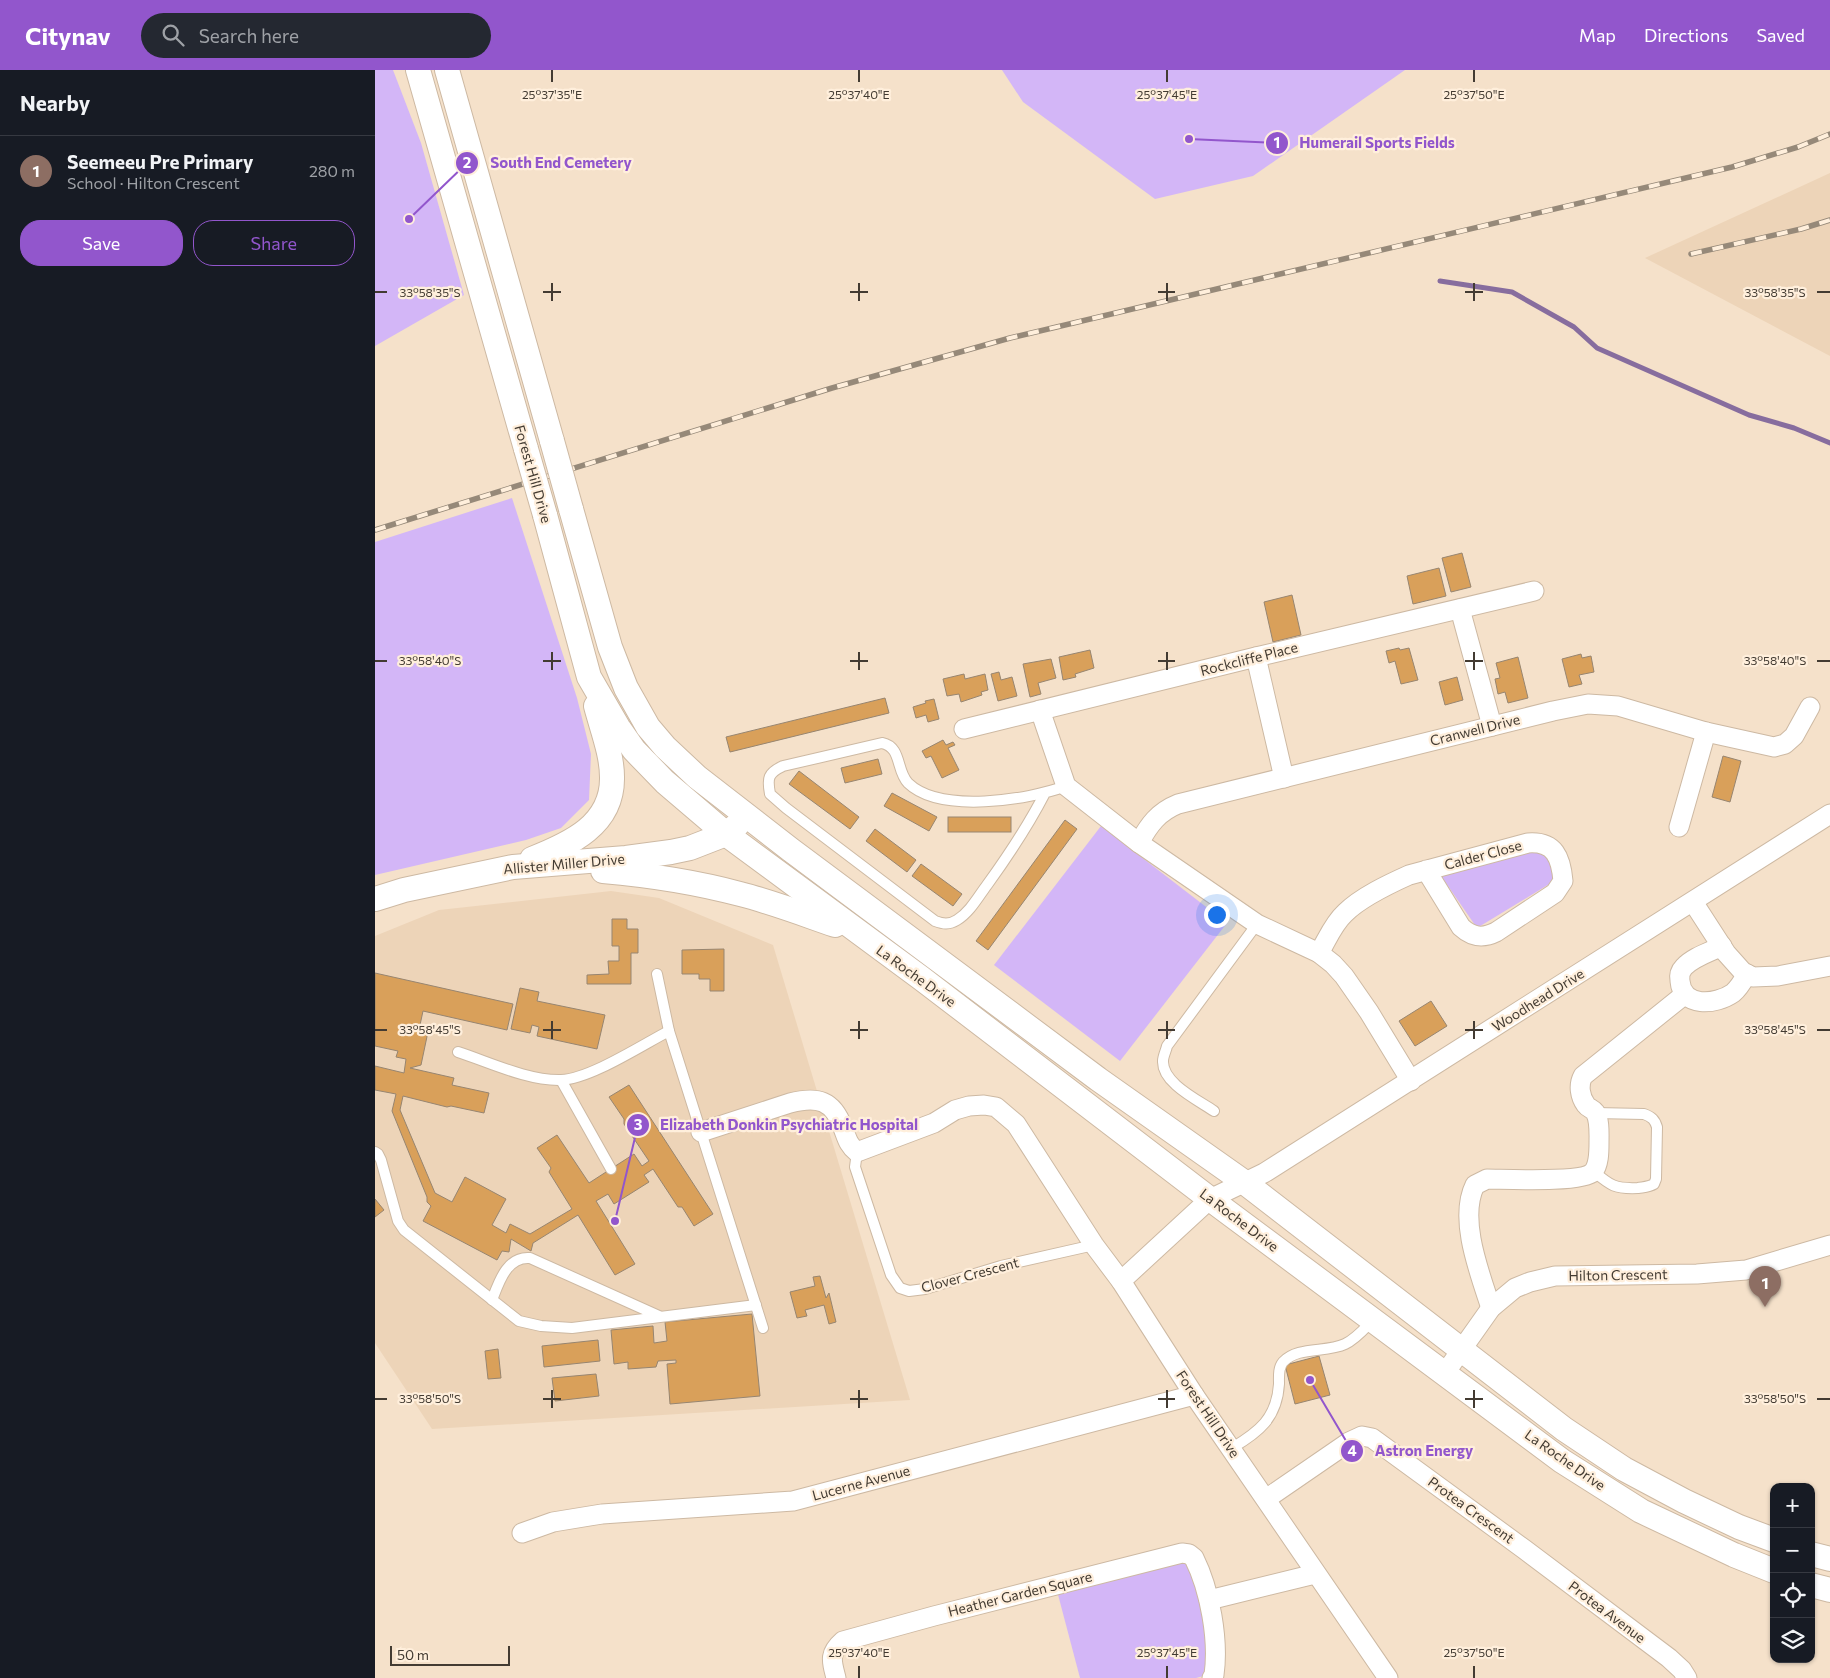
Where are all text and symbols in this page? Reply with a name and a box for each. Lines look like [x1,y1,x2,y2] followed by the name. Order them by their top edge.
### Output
[141,13,491,58] search box
[25,21,111,50] text: Citynav
[159,21,187,49] icon: search
[199,24,299,47] text: Search here
[1579,24,1616,46] text: Map
[1644,24,1728,46] text: Directions
[1756,24,1805,46] text: Saved
[522,87,582,101] text: 25°37'35"E
[828,87,890,101] text: 25°37'40"E
[1137,87,1197,101] text: 25°37'45"E
[1443,87,1505,101] text: 25°37'50"E
[20,90,90,115] text: Nearby
[1264,128,1465,158] callout: Humerail Sports Fields
[1274,133,1280,151] text: 1
[1299,133,1455,151] text: Humerail Sports Fields
[455,148,641,178] callout: South End Cemetery
[67,150,253,173] text: Seemeeu Pre Primary
[463,153,471,171] text: 2
[490,153,632,171] text: South End Cemetery
[32,161,40,180] text: 1
[309,161,355,180] text: 280 m
[67,173,240,192] text: School · Hilton Crescent
[20,220,183,266] button: Save
[193,220,355,266] button: Share
[399,285,461,299] text: 33°58'35"S
[1744,285,1806,299] text: 33°58'35"S
[511,423,556,525] street label: Forest Hill Drive
[1198,638,1299,679] street label: Rockcliffe Place
[399,653,461,667] text: 33°58'40"S
[1744,653,1806,667] text: 33°58'40"S
[1428,710,1522,749] street label: Cranwell Drive
[1442,836,1523,873] street label: Calder Close
[503,850,625,877] street label: Allister Miller Drive
[1204,902,1230,928] your location
[873,941,959,1010] street label: La Roche Drive
[1489,964,1587,1035] street label: Woodhead Drive
[399,1022,461,1036] text: 33°58'45"S
[1744,1022,1806,1036] text: 33°58'45"S
[625,1110,928,1140] callout: Elizabeth Donkin Psychiatric Hospital
[634,1115,643,1133] text: 3
[660,1115,918,1133] text: Elizabeth Donkin Psychiatric Hospital
[1197,1184,1282,1255] street label: La Roche Drive
[919,1253,1021,1296] street label: Clover Crescent
[1568,1265,1668,1284] street label: Hilton Crescent
[1749,1266,1781,1307] pin: 1
[1173,1367,1244,1460] street label: Forest Hill Drive
[399,1391,461,1405] text: 33°58'50"S
[1744,1391,1806,1405] text: 33°58'50"S
[1522,1426,1609,1494] street label: La Roche Drive
[1339,1436,1483,1466] callout: Astron Energy
[1347,1441,1357,1459] text: 4
[1375,1441,1474,1459] text: Astron Energy
[810,1461,912,1504] street label: Lucerne Avenue
[1425,1473,1518,1547] street label: Protea Crescent
[1770,1483,1815,1663] map controls
[1770,1483,1815,1528] button: +
[1770,1528,1815,1573] button: −
[946,1567,1094,1620] street label: Heather Garden Square
[1770,1573,1815,1618] button: locate
[1565,1577,1649,1646] street label: Protea Avenue
[1770,1618,1815,1663] button: layers
[390,1643,510,1666] scale bar
[828,1645,890,1659] text: 25°37'40"E
[1137,1645,1197,1659] text: 25°37'45"E
[1443,1645,1505,1659] text: 25°37'50"E
[397,1646,429,1663] text: 50 m

